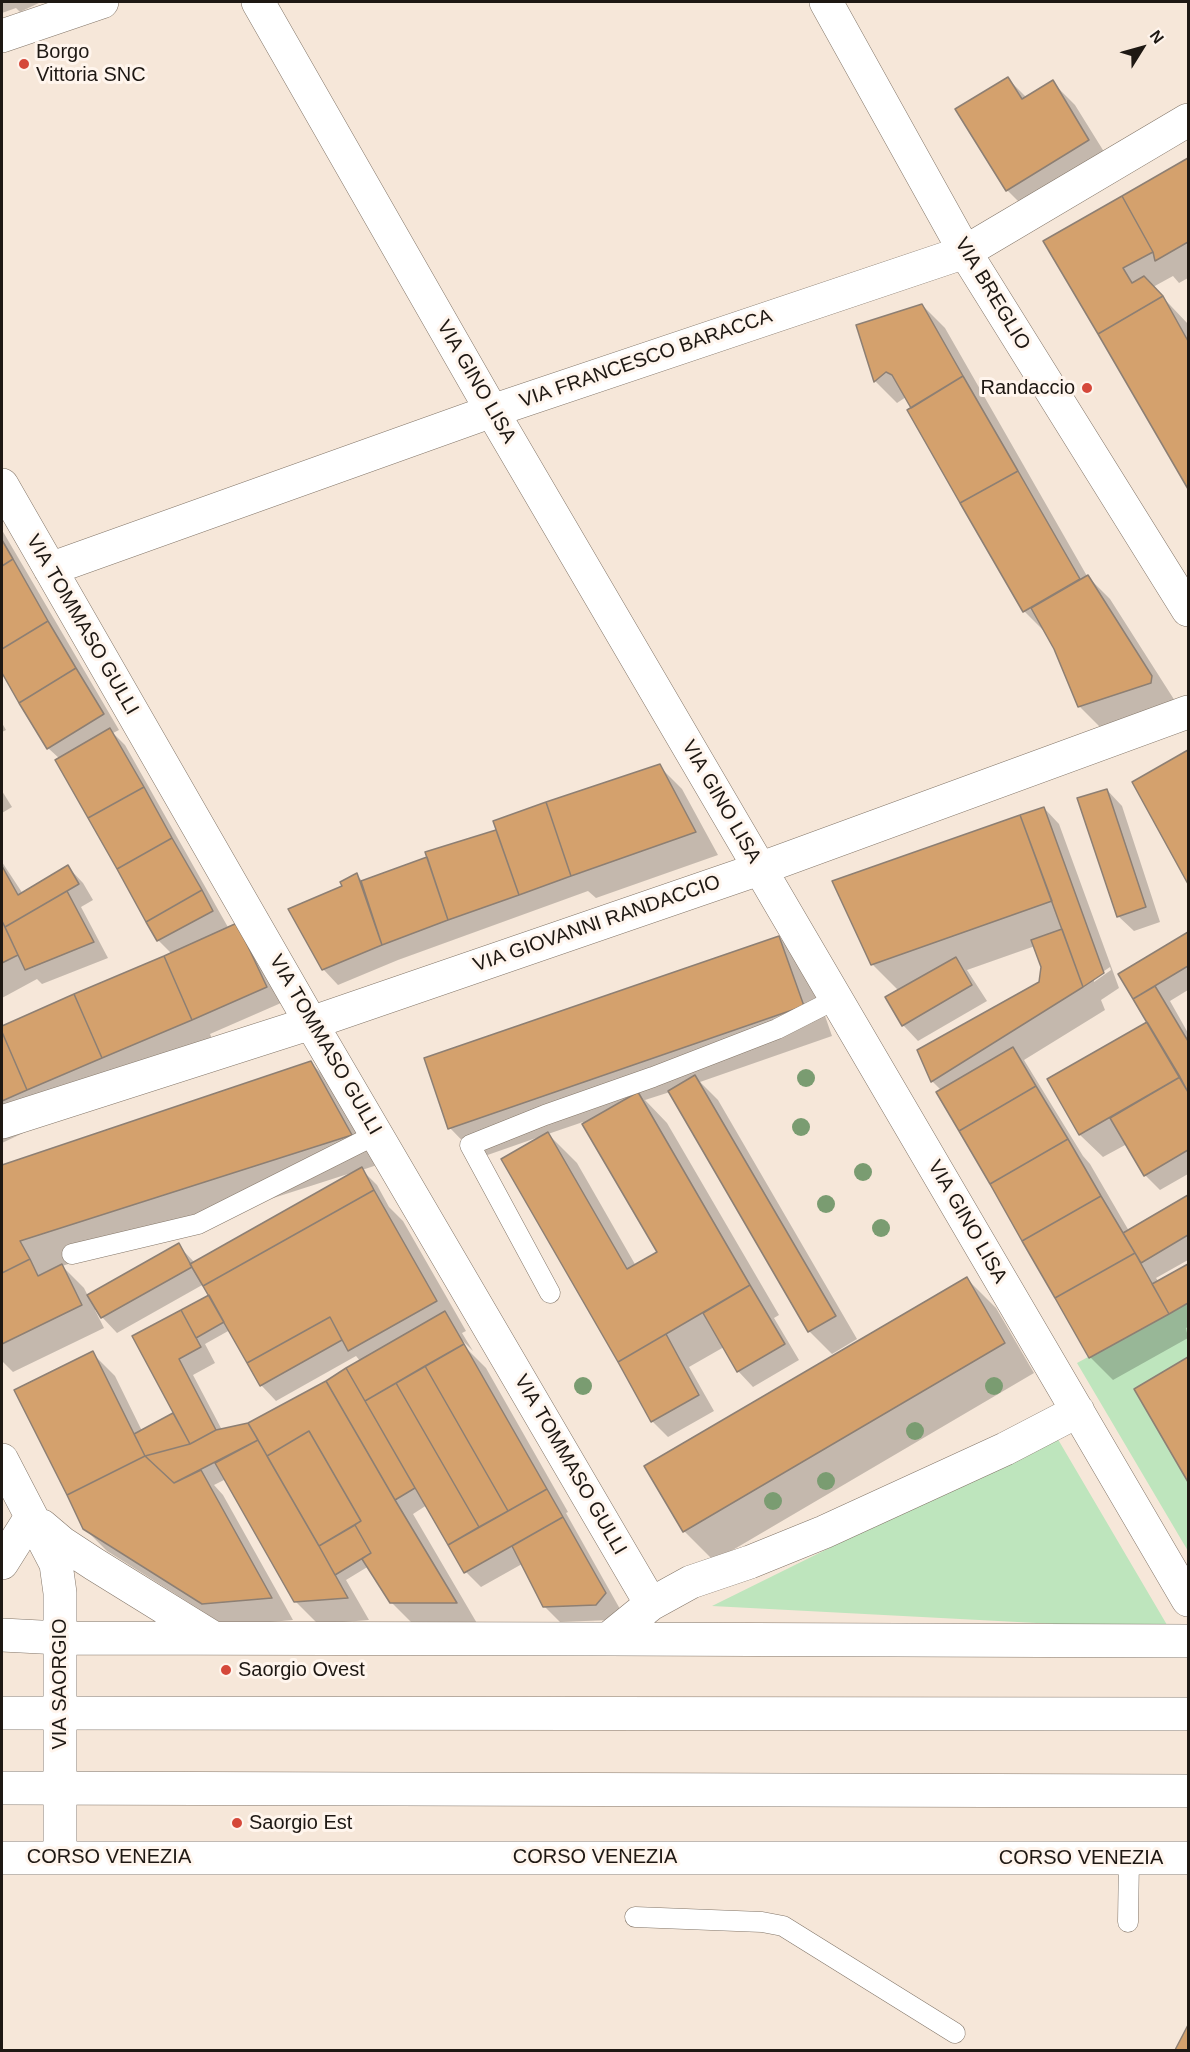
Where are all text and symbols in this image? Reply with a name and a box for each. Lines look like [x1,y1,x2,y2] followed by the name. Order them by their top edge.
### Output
[1112,18,1172,78] north arrow
[1147,27,1167,47] text: N
[36,40,146,87] place label: Borgo Vittoria SNC
[17,57,31,71] marker: Borgo Vittoria SNC
[949,234,1035,354] street label: VIA BREGLIO
[517,304,775,414] street label: VIA FRANCESCO BARACCA
[431,316,521,448] street label: VIA GINO LISA
[980,376,1075,400] place label: Randaccio
[1080,381,1094,395] marker: Randaccio
[21,531,143,719] street label: VIA TOMMASO GULLI
[676,736,766,868] street label: VIA GINO LISA
[470,870,724,978] street label: VIA GIOVANNI RANDACCIO
[264,951,386,1139] street label: VIA TOMMASO GULLI
[922,1156,1012,1288] street label: VIA GINO LISA
[509,1371,631,1559] street label: VIA TOMMASO GULLI
[48,1618,72,1750] street label: VIA SAORGIO
[238,1658,365,1682] place label: Saorgio Ovest
[219,1663,233,1677] marker: Saorgio Ovest
[249,1811,352,1835] place label: Saorgio Est
[230,1816,244,1830] marker: Saorgio Est
[27,1845,191,1869] street label: CORSO VENEZIA
[513,1845,677,1869] street label: CORSO VENEZIA
[999,1846,1163,1870] street label: CORSO VENEZIA

